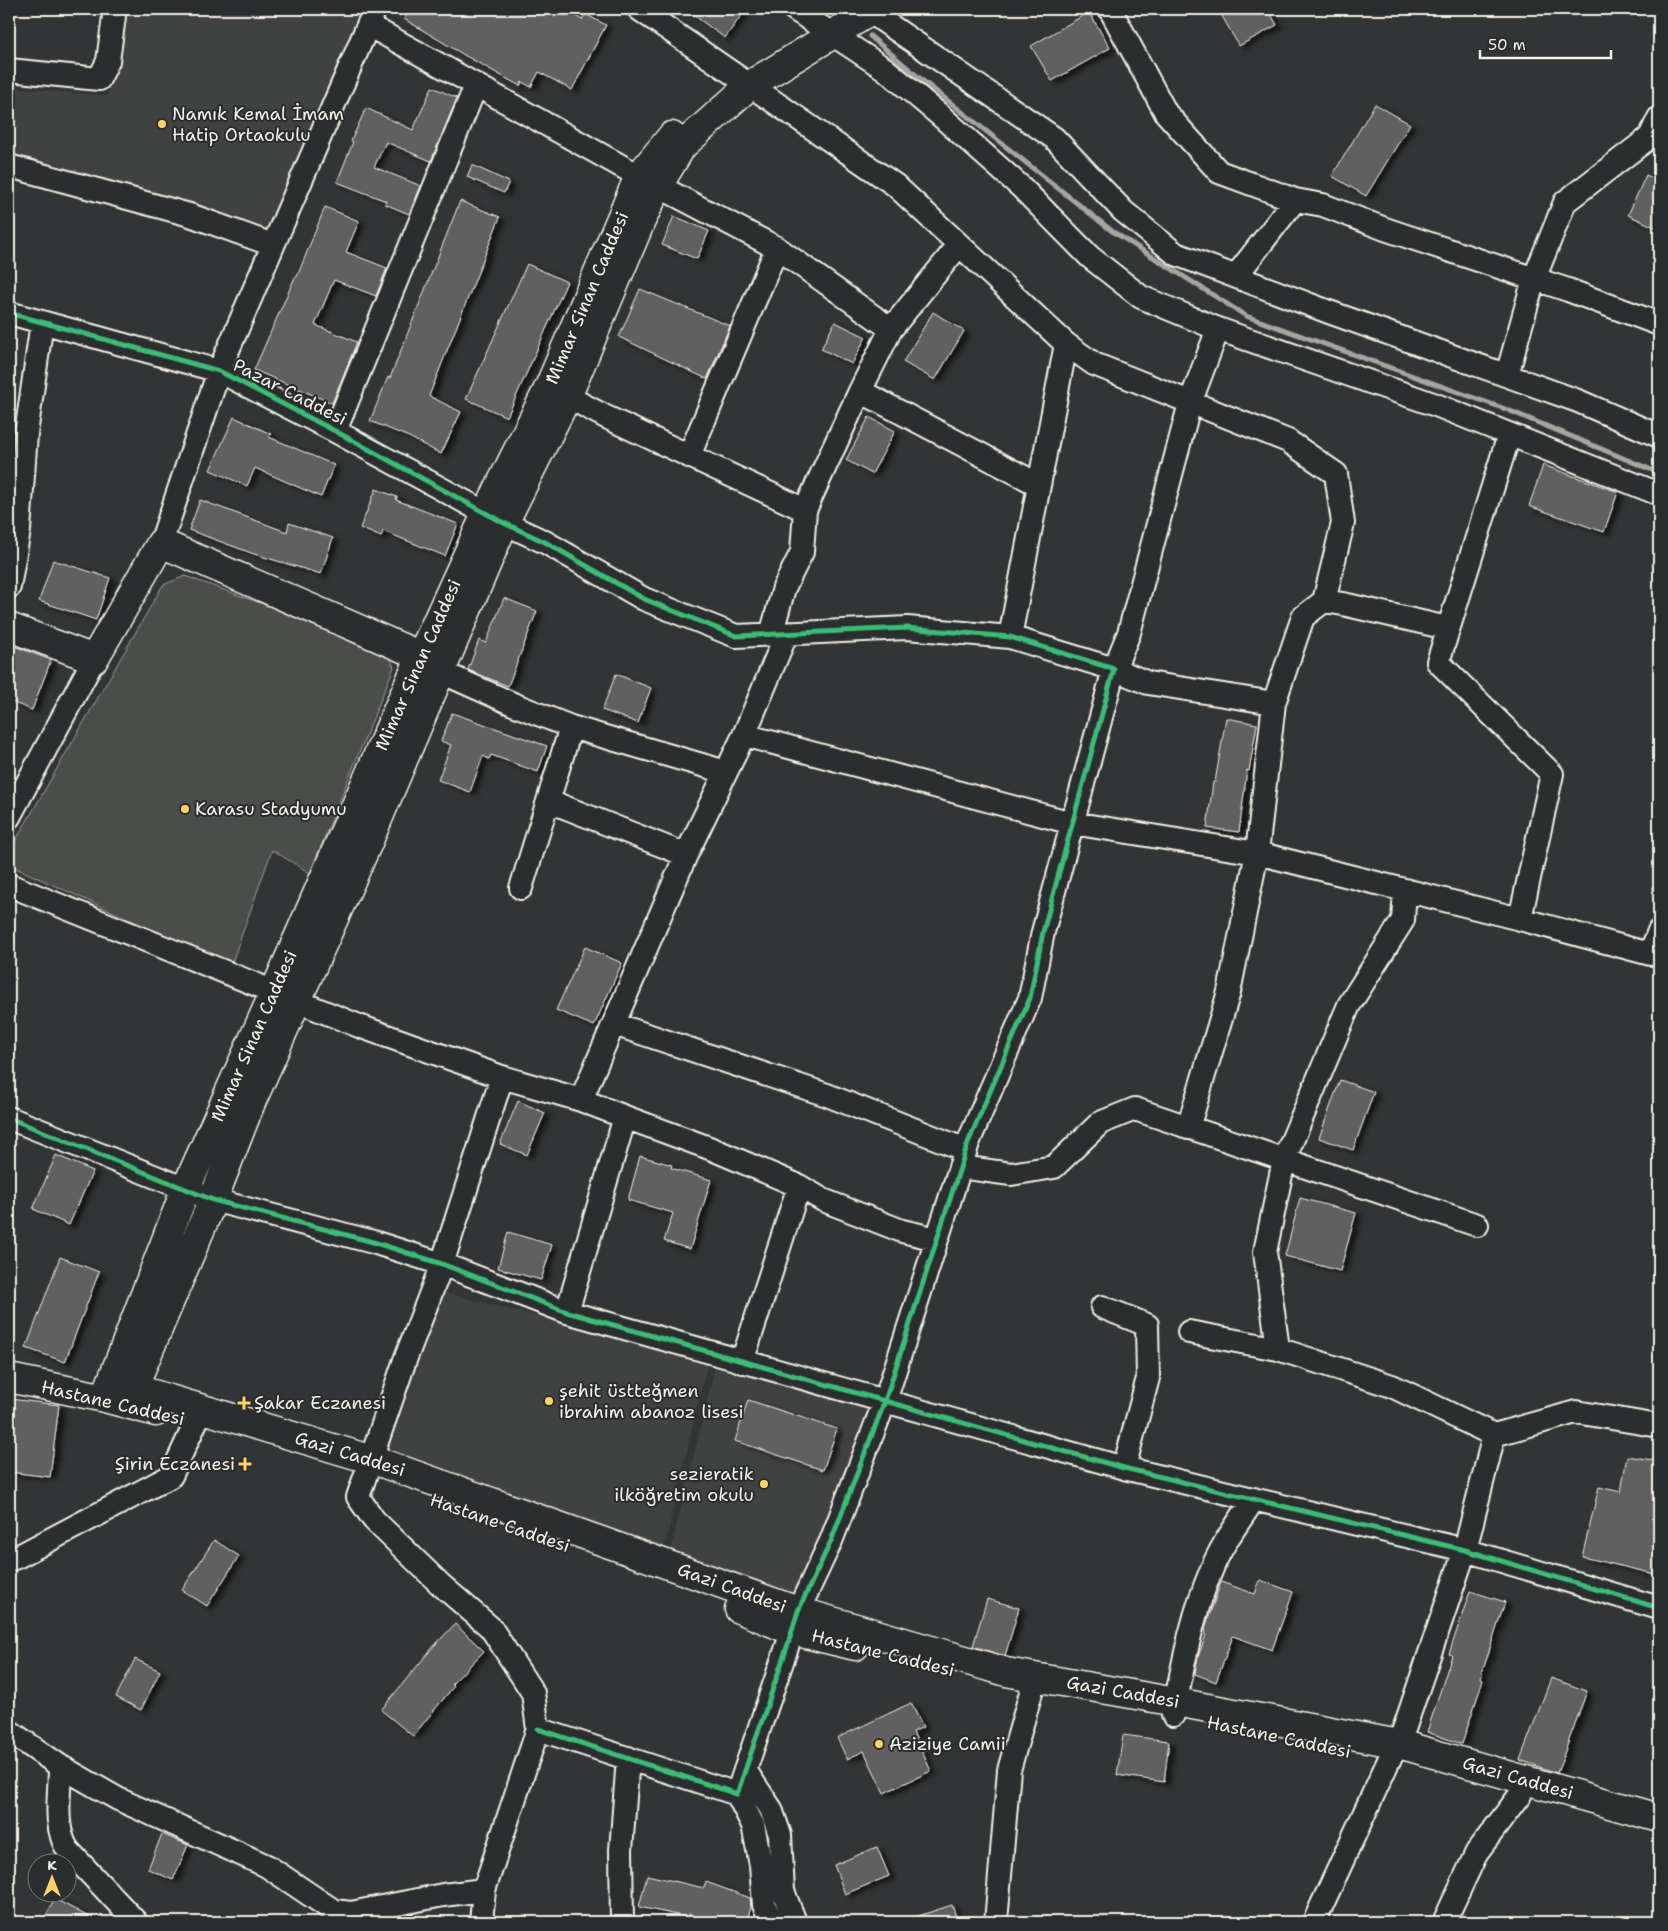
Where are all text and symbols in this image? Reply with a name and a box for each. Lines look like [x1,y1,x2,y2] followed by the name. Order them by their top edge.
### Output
[1480,28,1612,60] scale bar
[1488,35,1526,55] text: 50 m
[172,102,344,147] place label: Namık Kemal İmam Hatip Ortaokulu
[156,118,168,130] marker: Namık Kemal İmam Hatip Ortaokulu
[540,208,634,388] street label: Mimar Sinan Caddesi
[229,353,351,431] street label: Pazar Caddesi
[369,576,467,754] street label: Mimar Sinan Caddesi
[195,797,347,821] place label: Karasu Stadyumu
[179,803,191,815] marker: Karasu Stadyumu
[205,947,303,1125] street label: Mimar Sinan Caddesi
[39,1375,187,1431] street label: Hastane Caddesi
[559,1379,744,1424] place label: şehit üstteğmen ibrahim abanoz lisesi
[254,1391,386,1415] place label: Şakar Eczanesi
[543,1395,555,1407] marker: şehit üstteğmen ibrahim abanoz lisesi
[238,1397,250,1409] marker: Şakar Eczanesi
[292,1426,408,1482] street label: Gazi Caddesi
[115,1452,235,1476] place label: Şirin Eczanesi
[239,1458,251,1470] marker: Şirin Eczanesi
[614,1462,754,1507] place label: sezieratik ilköğretim okulu
[758,1478,770,1490] marker: sezieratik ilköğretim okulu
[427,1488,573,1558] street label: Hastane Caddesi
[674,1557,790,1619] street label: Gazi Caddesi
[809,1624,957,1682] street label: Hastane Caddesi
[1065,1670,1181,1714] street label: Gazi Caddesi
[1205,1710,1353,1764] street label: Hastane Caddesi
[889,1732,1006,1756] place label: Aziziye Camii
[873,1738,885,1750] marker: Aziziye Camii
[1460,1751,1576,1805] street label: Gazi Caddesi
[28,1854,78,1904] north arrow
[47,1856,57,1874] text: K

